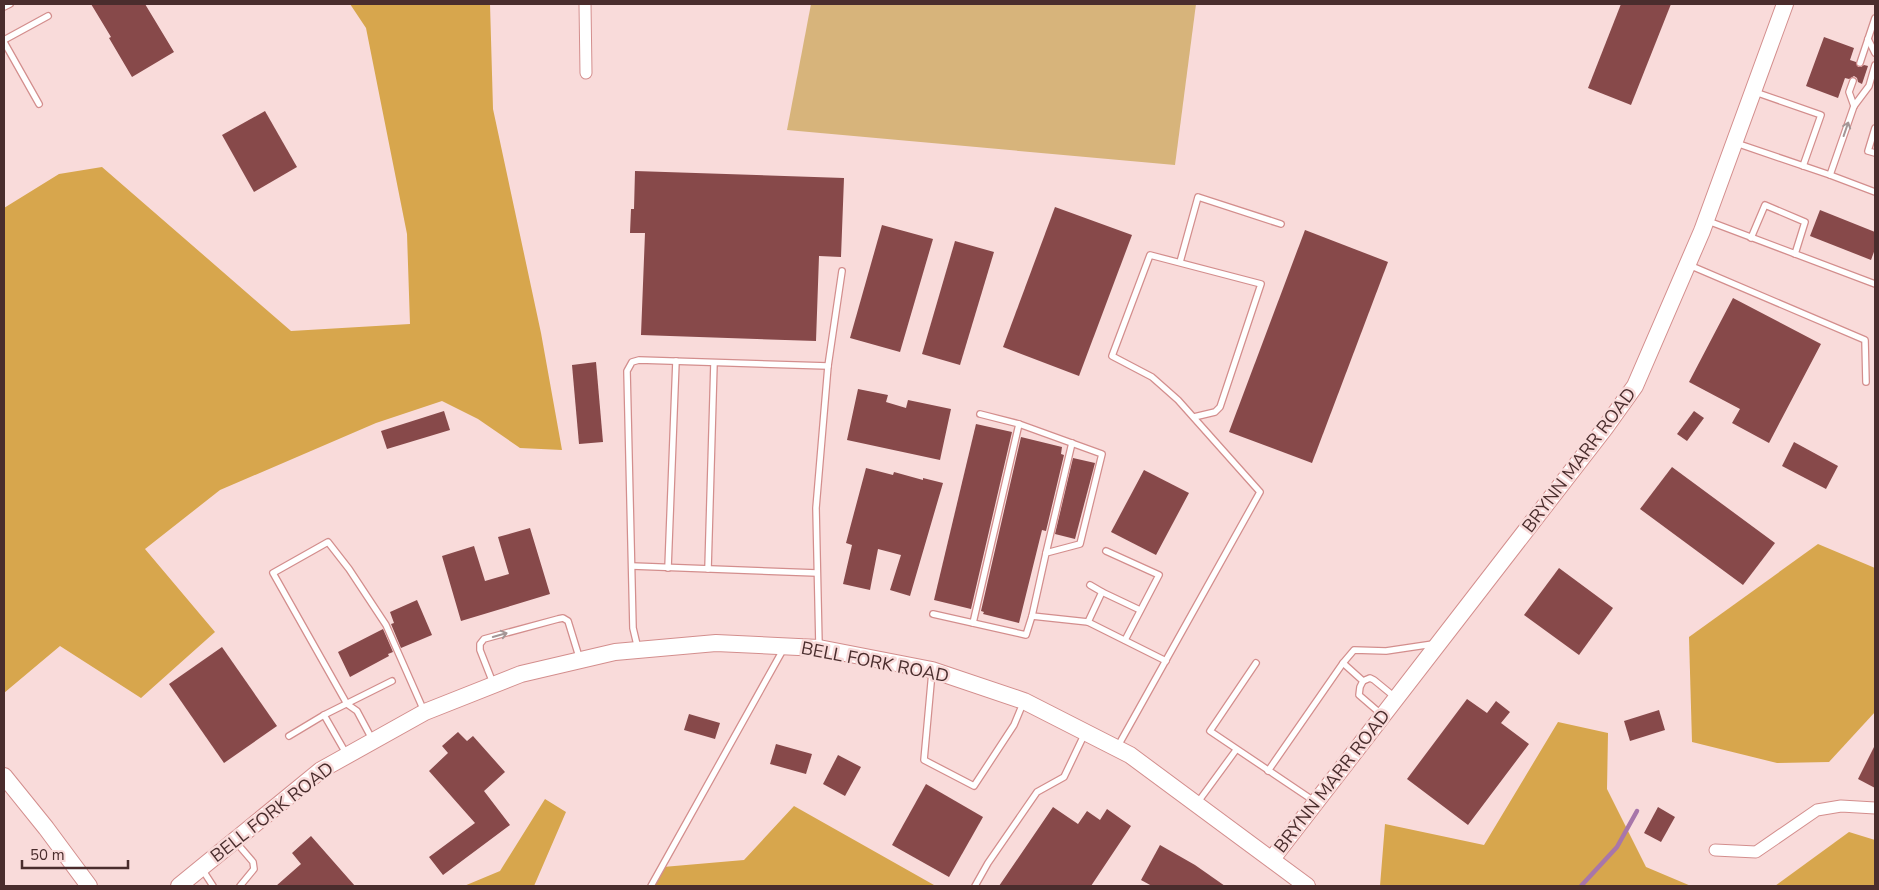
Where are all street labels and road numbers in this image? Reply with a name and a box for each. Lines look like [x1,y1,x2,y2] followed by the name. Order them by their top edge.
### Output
[1517,383,1641,537] street label: BRYNN MARR ROAD
[799,636,951,688] street label: BELL FORK ROAD
[1268,704,1396,858] street label: BRYNN MARR ROAD
[205,756,339,868] street label: BELL FORK ROAD

